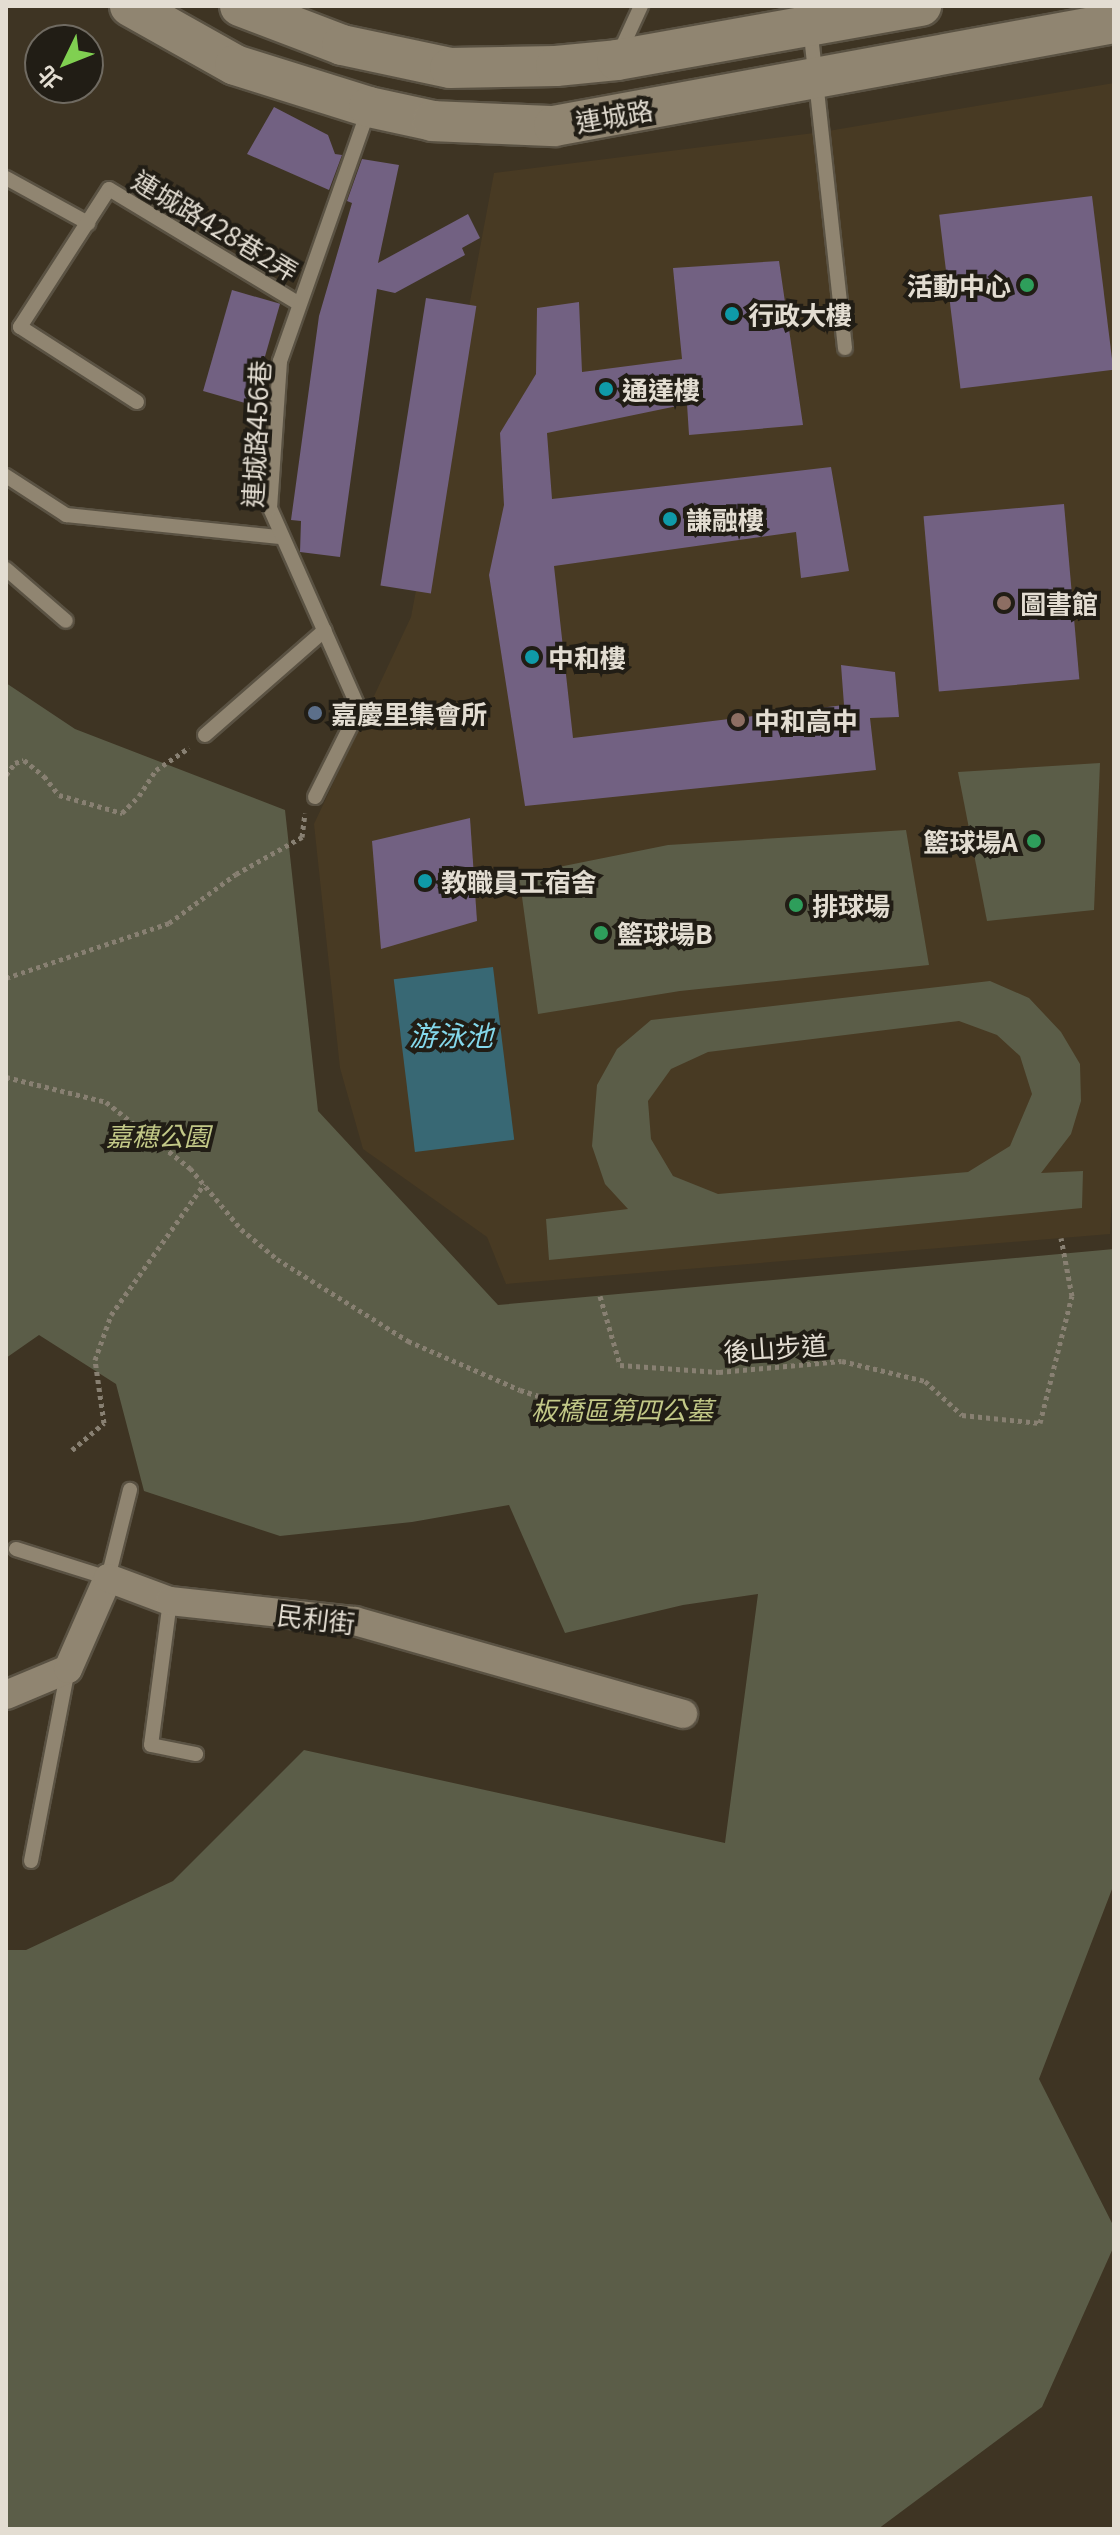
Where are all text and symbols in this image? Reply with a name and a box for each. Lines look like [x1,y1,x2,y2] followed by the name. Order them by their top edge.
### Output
[24,24,104,104] north arrow
[29,60,67,98] text: 北
[573,93,655,137] street label: 連城路
[128,163,304,287] street label: 連城路428巷2弄
[907,269,1011,301] place label: 活動中心
[1018,276,1036,294] marker: 活動中心
[748,298,852,330] place label: 行政大樓
[723,305,741,323] marker: 行政大樓
[236,360,274,508] street label: 連城路456巷
[622,373,700,405] place label: 通達樓
[597,380,615,398] marker: 通達樓
[686,503,764,535] place label: 謙融樓
[661,510,679,528] marker: 謙融樓
[1020,587,1098,619] place label: 圖書館
[995,594,1013,612] marker: 圖書館
[548,641,626,673] place label: 中和樓
[523,648,541,666] marker: 中和樓
[331,697,487,729] place label: 嘉慶里集會所
[306,704,324,722] marker: 嘉慶里集會所
[754,704,858,736] place label: 中和高中
[729,711,747,729] marker: 中和高中
[923,825,1018,857] place label: 籃球場A
[1025,832,1043,850] marker: 籃球場A
[441,865,597,897] place label: 教職員工宿舍
[416,872,434,890] marker: 教職員工宿舍
[812,889,890,921] place label: 排球場
[787,896,805,914] marker: 排球場
[617,917,713,949] place label: 籃球場B
[592,924,610,942] marker: 籃球場B
[409,1017,493,1051] water label: 游泳池
[106,1119,210,1151] park label: 嘉穗公園
[722,1328,828,1366] street label: 後山步道
[531,1393,713,1425] park label: 板橋區第四公墓
[275,1598,357,1638] street label: 民利街

